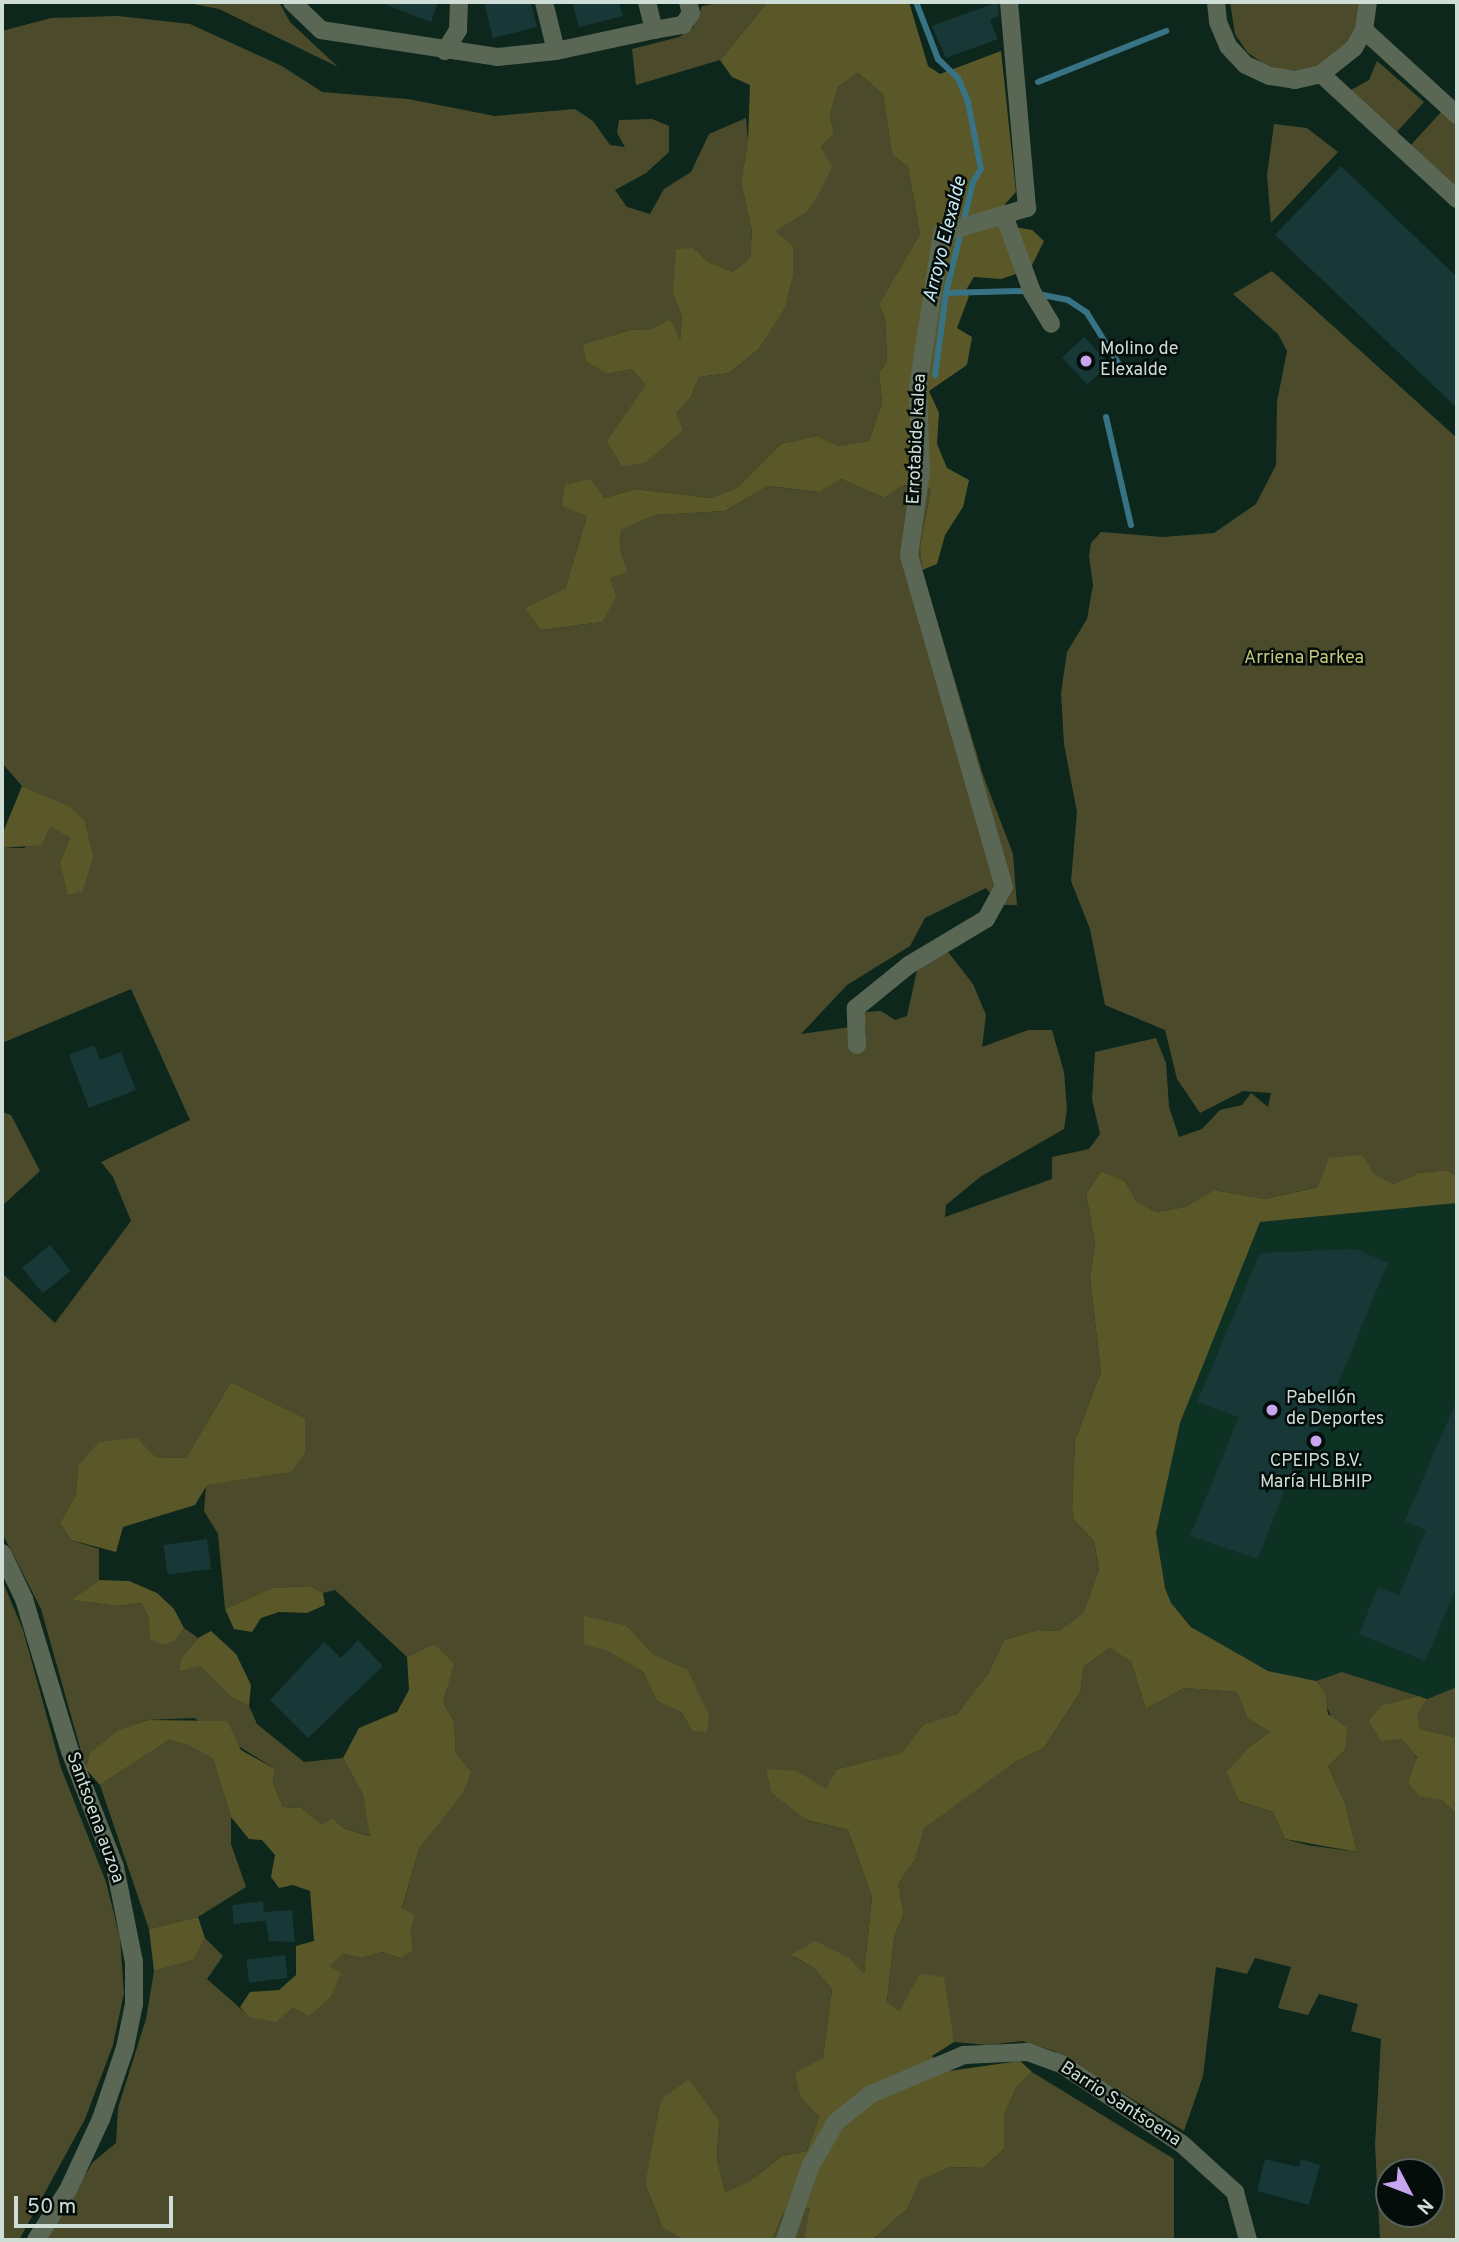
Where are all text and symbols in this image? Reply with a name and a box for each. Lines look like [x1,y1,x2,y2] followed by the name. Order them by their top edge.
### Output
[919,175,973,305] water label: Arroyo Elexalde
[1100,340,1178,382] place label: Molino de Elexalde
[1078,353,1094,369] marker: Molino de Elexalde
[904,373,932,505] street label: Errotabide kalea
[1244,648,1364,670] park label: Arriena Parkea
[1286,1389,1384,1432] place label: Pabellón de Deportes
[1264,1402,1280,1418] marker: Pabellón de Deportes
[1308,1433,1324,1449] marker: CPEIPS B.V. María HLBHIP
[1260,1452,1372,1494] place label: CPEIPS B.V. María HLBHIP
[60,1750,128,1886] street label: Santsoena auzoa
[1056,2058,1184,2152] street label: Barrio Santsoena
[1375,2158,1445,2228] north arrow
[18,2182,177,2226] scale bar
[1411,2193,1438,2219] text: N
[27,2194,76,2221] text: 50 m

